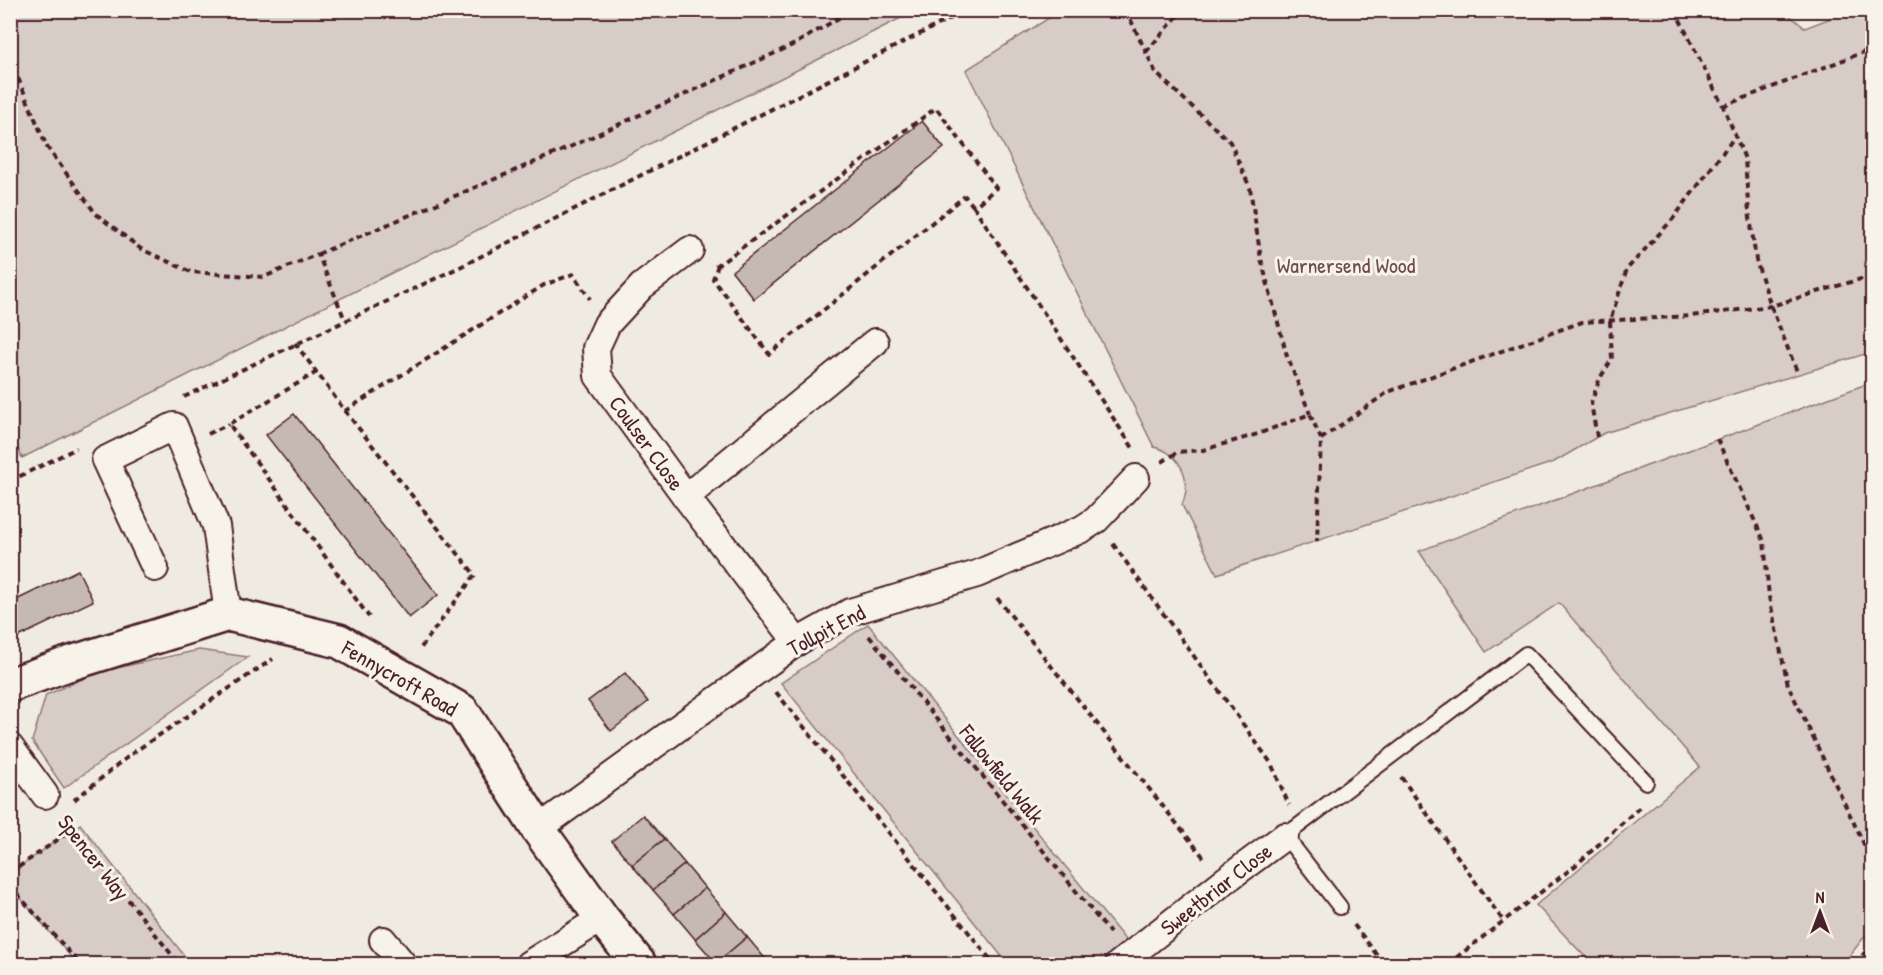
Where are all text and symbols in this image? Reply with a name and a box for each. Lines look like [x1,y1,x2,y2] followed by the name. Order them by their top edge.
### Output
[1277,250,1416,280] park label: Warnersend Wood
[602,390,692,497] street label: Coulser Close
[782,597,870,663] street label: Tollpit End
[336,632,464,723] street label: Fennycroft Road
[952,717,1051,830] street label: Fallowfield Walk
[51,808,137,906] street label: Spencer Way
[1154,836,1278,942] street label: Sweetbriar Close
[1790,882,1850,942] north arrow
[1816,886,1825,908] text: N

